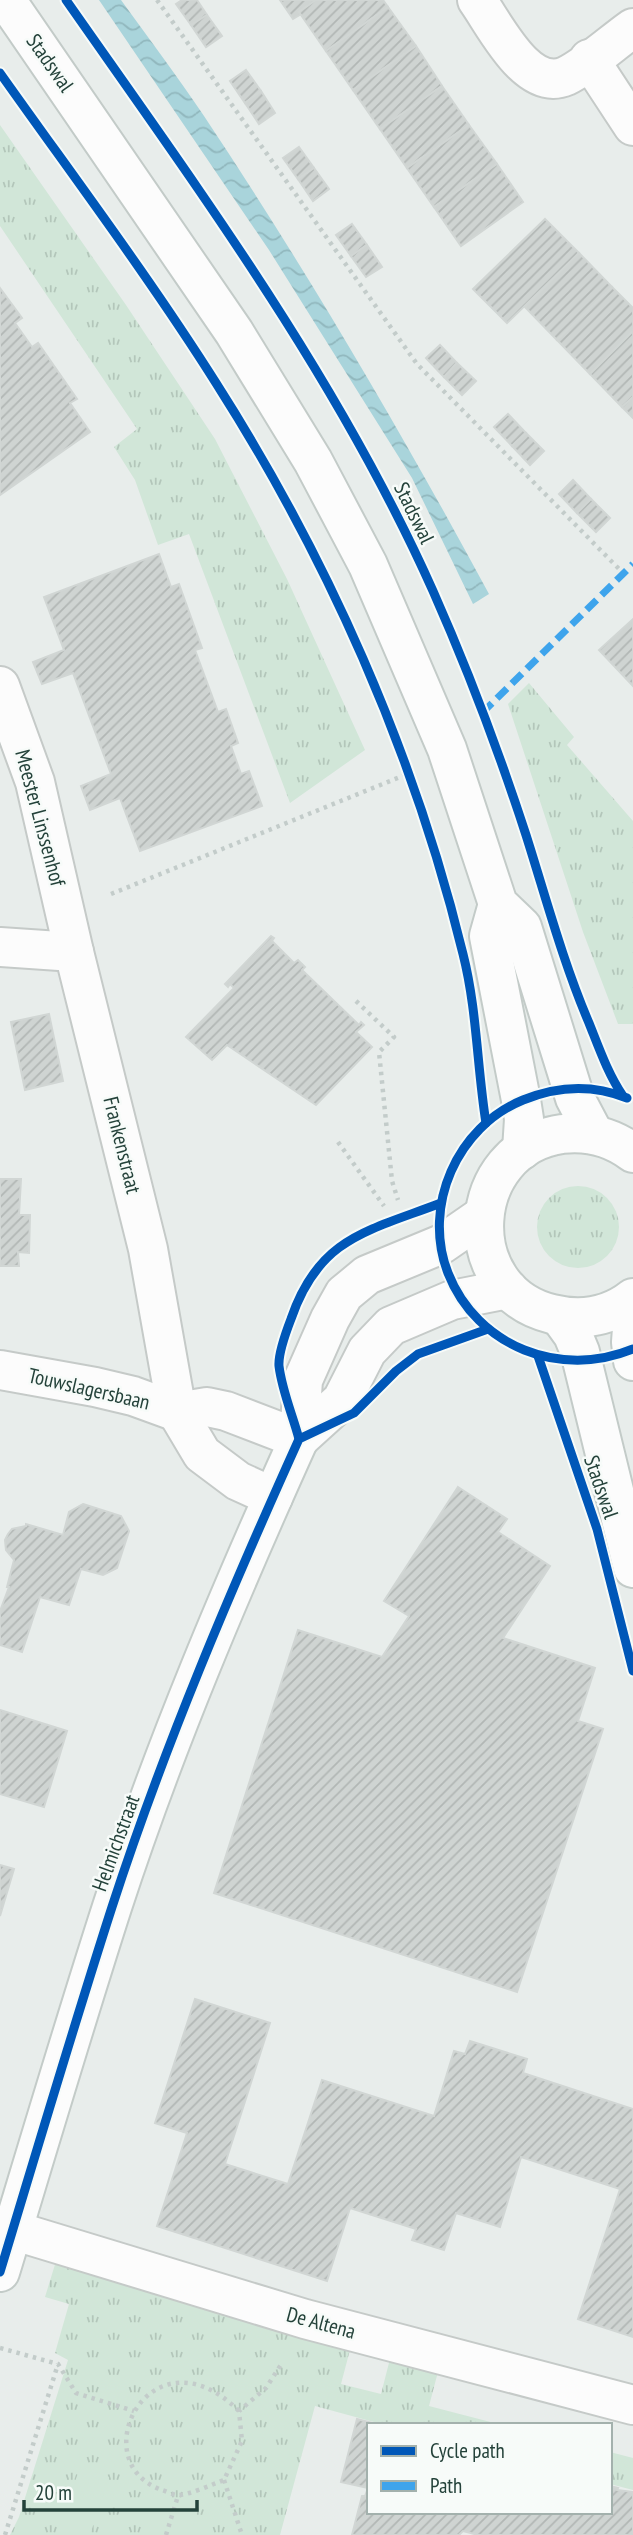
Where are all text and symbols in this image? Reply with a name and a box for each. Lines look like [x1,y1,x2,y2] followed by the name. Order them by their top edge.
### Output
[21,28,80,97] street label: Stadswal
[388,478,441,548] street label: Stadswal
[9,747,72,890] street label: Meester Linssenhof
[97,1094,148,1196] street label: Frankenstraat
[26,1361,153,1416] street label: Touwslagersbaan
[578,1452,625,1522] street label: Stadswal
[86,1791,146,1895] street label: Helmichstraat
[284,2300,359,2345] street label: De Altena
[367,2423,612,2514] legend
[430,2437,505,2464] text: Cycle path
[24,2468,198,2512] scale bar
[430,2472,462,2499] text: Path
[35,2479,72,2506] text: 20 m

